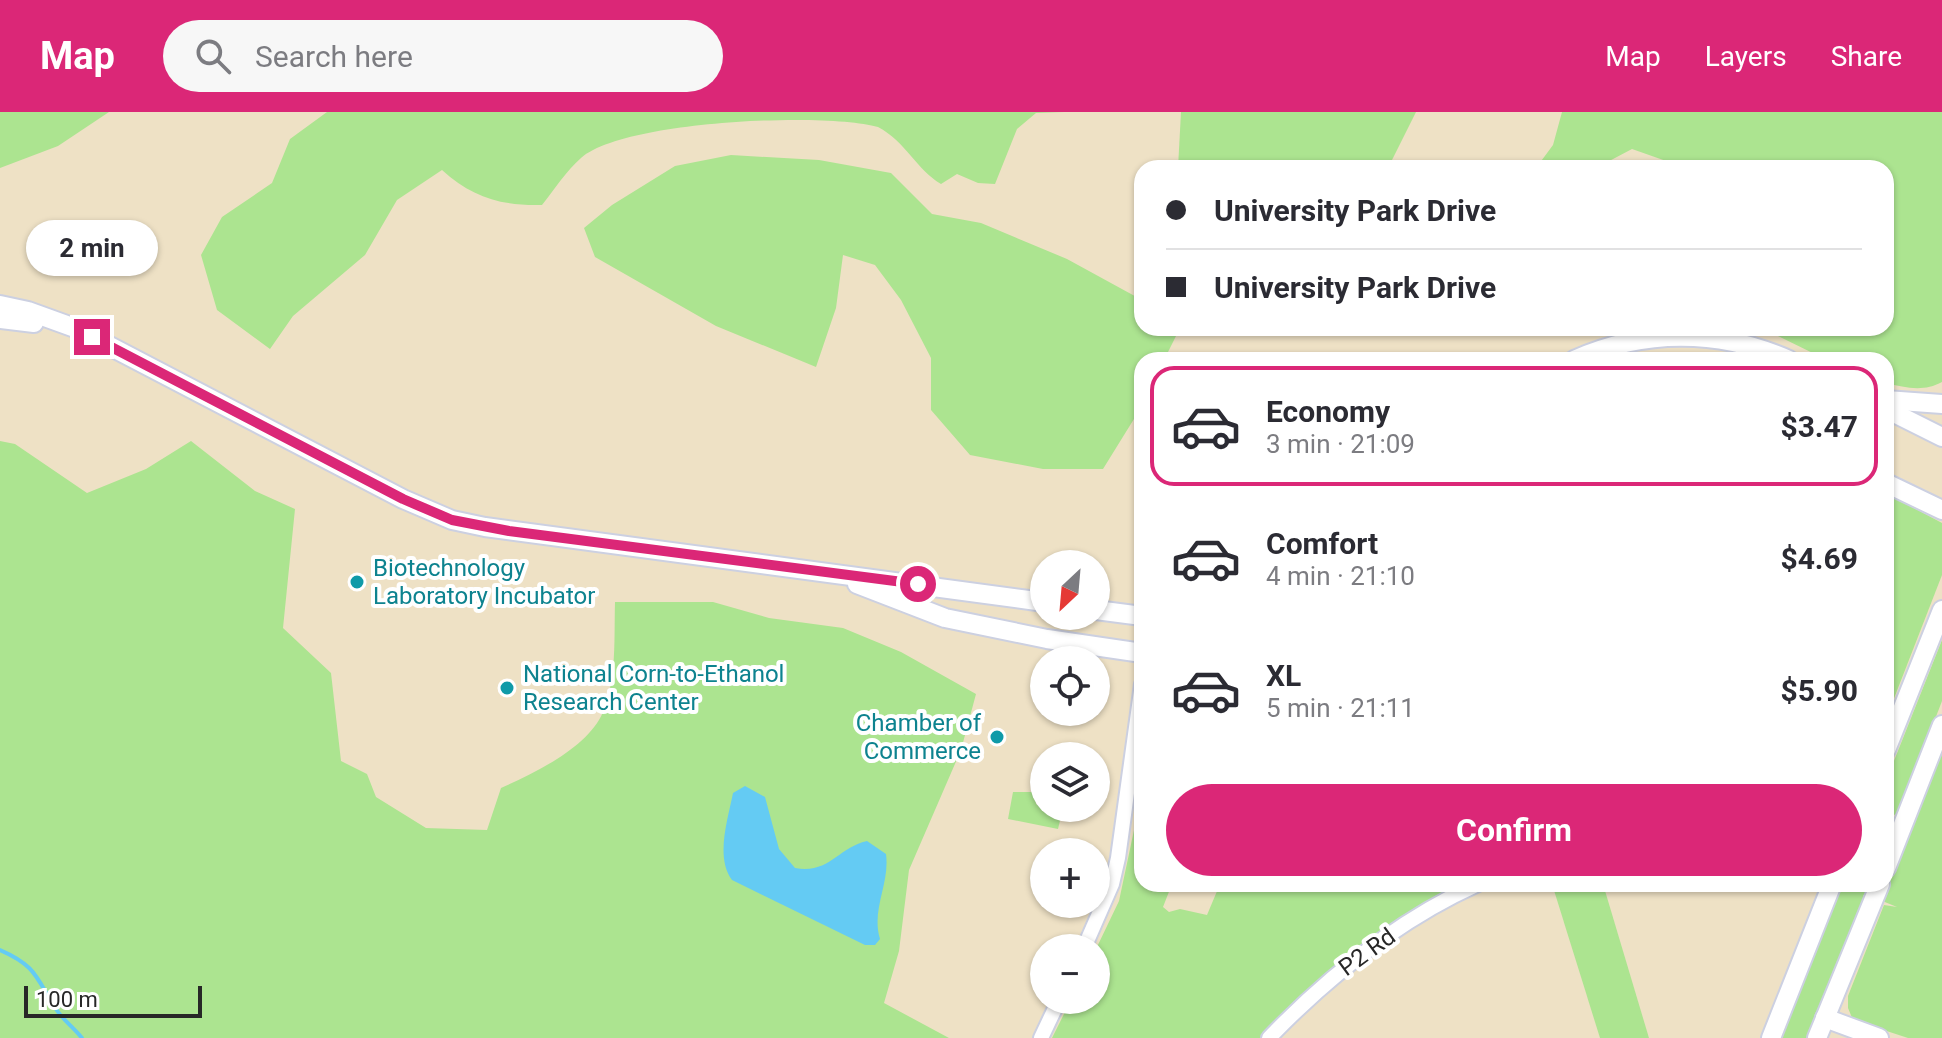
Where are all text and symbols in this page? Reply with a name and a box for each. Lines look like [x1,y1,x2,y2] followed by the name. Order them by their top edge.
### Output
[163,20,723,92] search box
[40,34,115,78] text: Map
[191,34,235,78] icon: search
[255,39,413,74] text: Search here
[1605,40,1661,73] text: Map
[1705,40,1787,73] text: Layers
[1831,40,1902,73] text: Share
[1214,193,1496,228] text: University Park Drive
[26,221,158,277] callout: 2 min
[59,233,125,263] text: 2 min
[1214,270,1496,305] text: University Park Drive
[74,319,110,355] route end
[1170,390,1242,462] icon: car
[1266,394,1390,429] text: Economy
[1780,409,1858,444] text: $3.47
[1266,429,1415,459] text: 3 min · 21:09
[1170,522,1242,594] icon: car
[1266,526,1378,561] text: Comfort
[1780,541,1858,576] text: $4.69
[1030,550,1110,630] north arrow
[1030,550,1110,1014] map controls
[373,554,595,610] place label: Biotechnology Laboratory Incubator
[1266,561,1415,591] text: 4 min · 21:10
[900,566,936,602] route start
[348,573,366,591] marker: Biotechnology Laboratory Incubator
[1030,646,1110,726] button: locate
[1170,654,1242,726] icon: car
[1266,658,1301,693] text: XL
[523,660,784,716] place label: National Corn-to-Ethanol Research Center
[1780,673,1858,708] text: $5.90
[498,679,516,697] marker: National Corn-to-Ethanol Research Center
[1266,693,1415,723] text: 5 min · 21:11
[856,709,982,765] place label: Chamber of Commerce
[988,728,1006,746] marker: Chamber of Commerce
[1030,742,1110,822] button: layers
[1166,784,1862,876] button: Confirm
[1030,838,1110,918] button: +
[1333,922,1401,982] street label: P2 Rd
[1030,934,1110,1014] button: −
[24,982,202,1018] scale bar
[36,987,98,1012] text: 100 m

